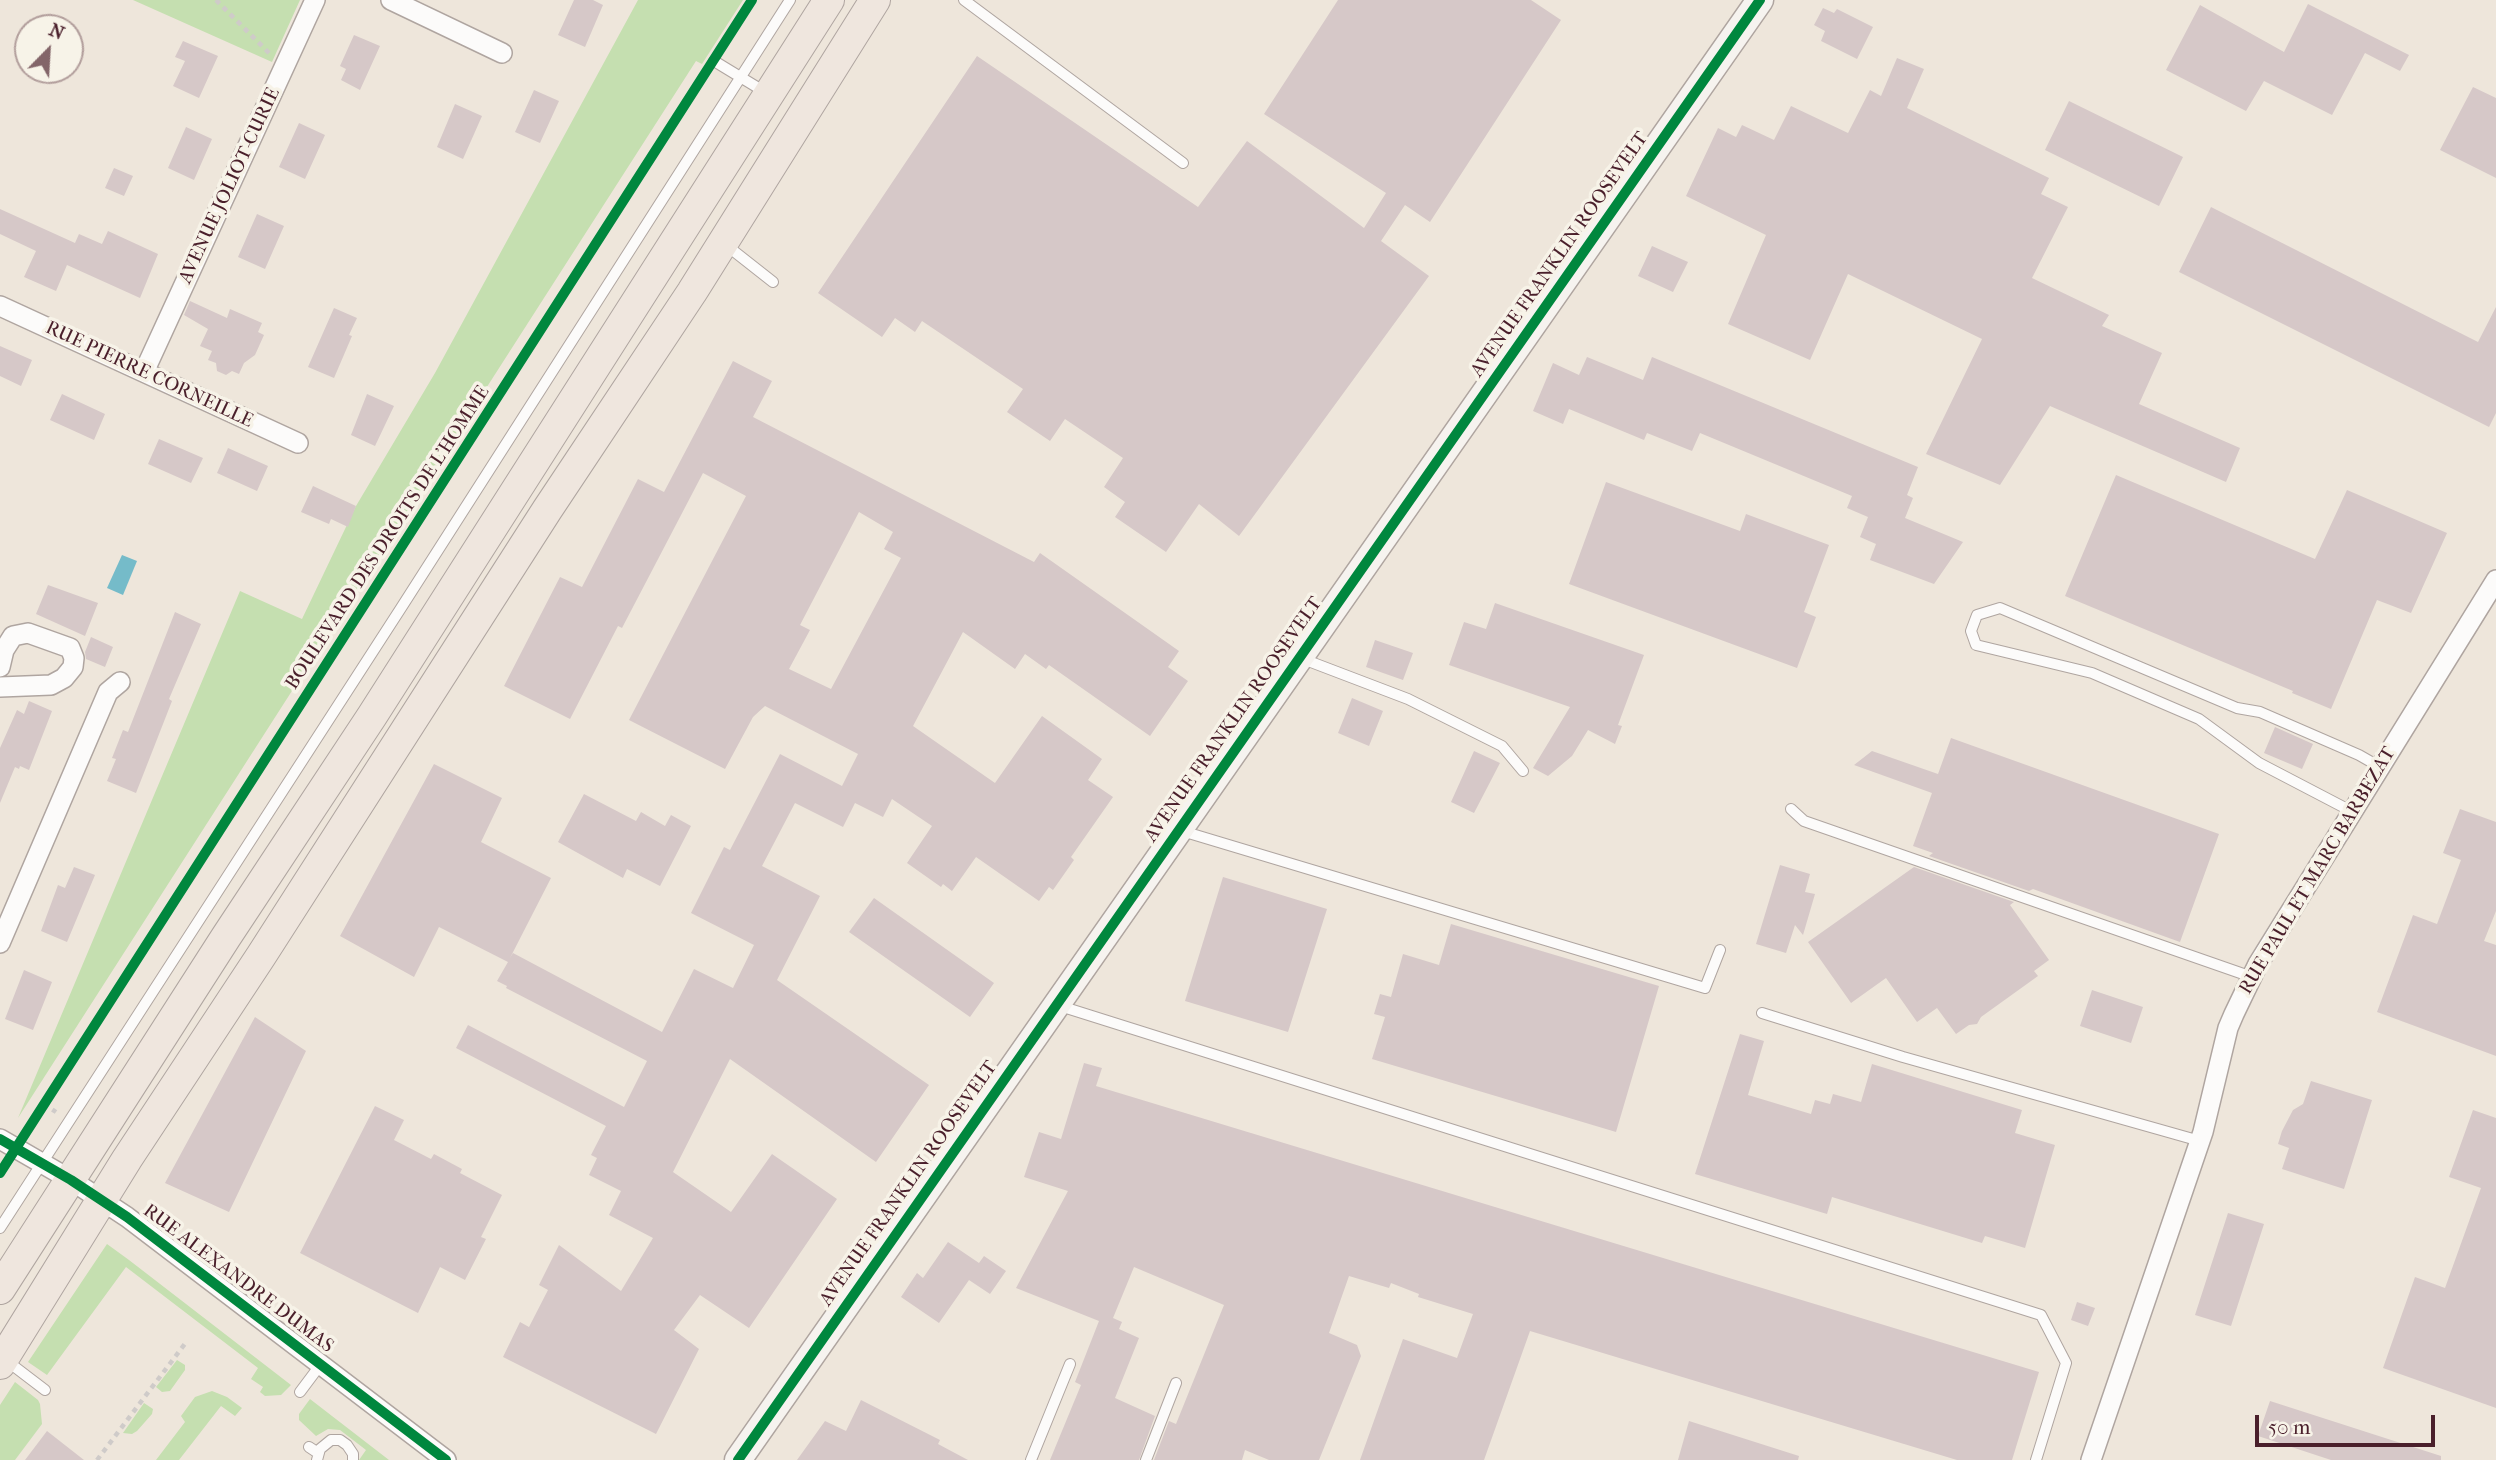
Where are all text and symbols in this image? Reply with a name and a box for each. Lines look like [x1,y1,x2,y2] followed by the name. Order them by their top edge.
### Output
[14,14,84,84] north arrow
[46,19,68,45] text: N
[175,84,285,288] street label: AVENUE JOLIOT-CURIE
[1466,128,1654,382] street label: AVENUE FRANKLIN ROOSEVELT
[42,317,256,433] street label: RUE PIERRE CORNEILLE
[281,382,495,694] street label: BOULEVARD DES DROITS DE L'HOMME
[1140,593,1328,847] street label: AVENUE FRANKLIN ROOSEVELT
[2235,743,2401,999] street label: RUE PAUL ET MARC BARBEZAT
[815,1057,1003,1311] street label: AVENUE FRANKLIN ROOSEVELT
[138,1200,338,1358] street label: RUE ALEXANDRE DUMAS
[2258,1400,2438,1444] scale bar
[2268,1415,2311,1439] text: 50 m

